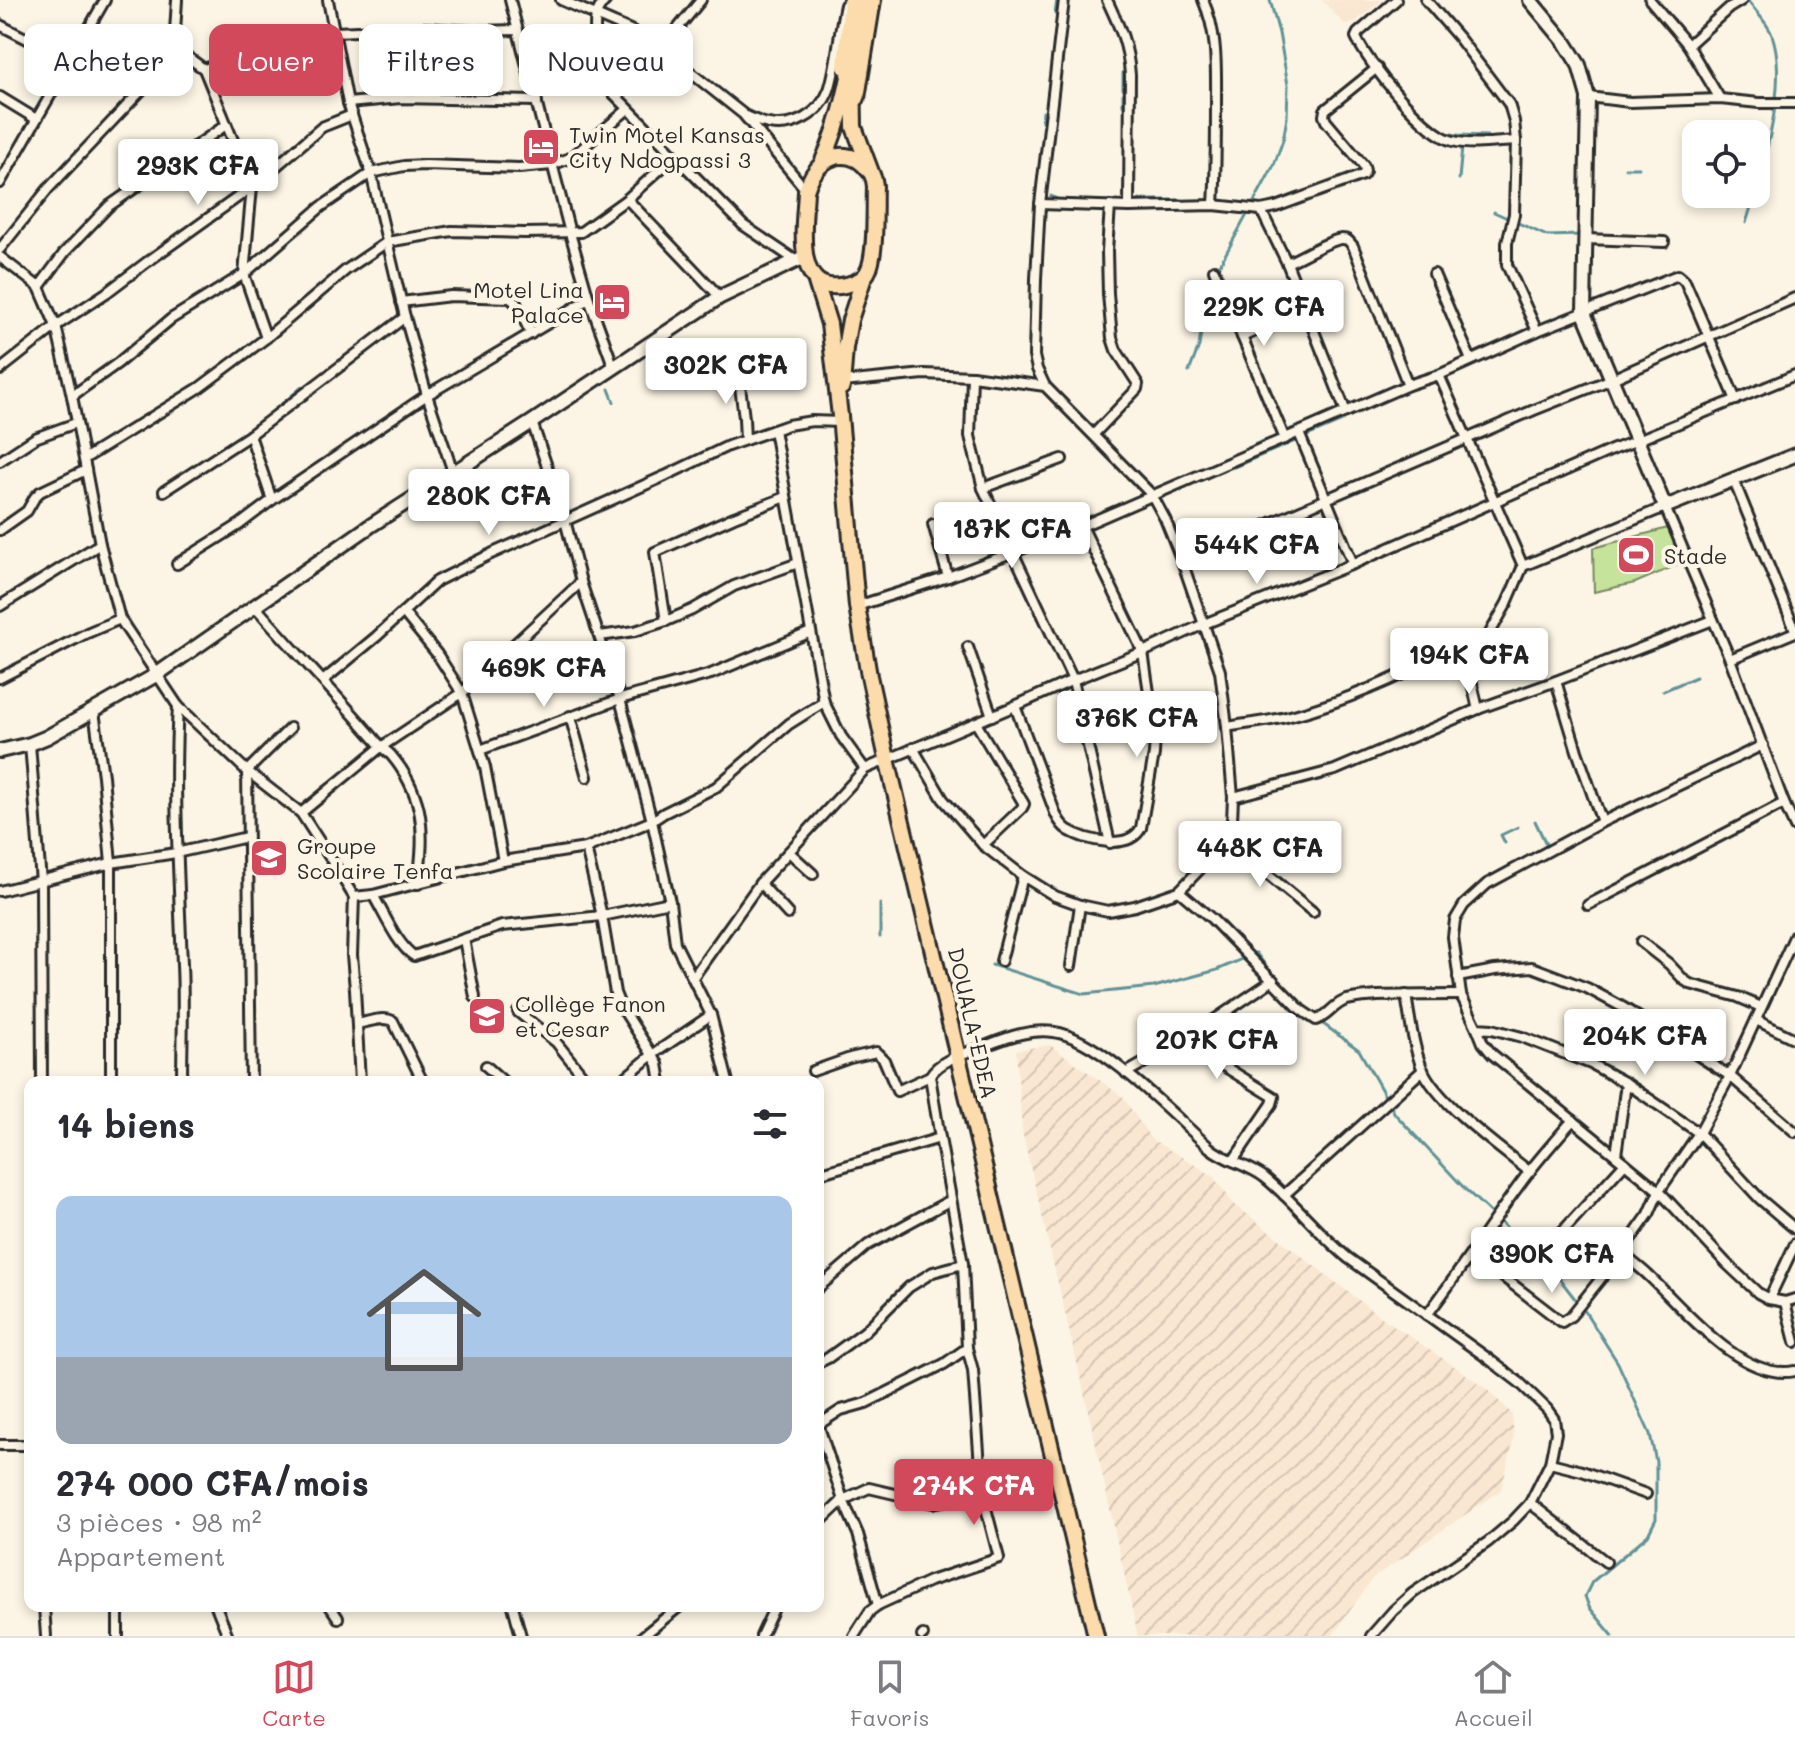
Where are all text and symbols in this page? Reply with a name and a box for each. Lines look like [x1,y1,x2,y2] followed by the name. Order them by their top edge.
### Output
[24,24,193,96] chip: Acheter
[209,24,343,96] chip: Louer
[359,24,503,96] chip: Filtres
[519,24,693,96] chip: Nouveau
[569,120,765,174] place label: Twin Motel Kansas City Ndogpassi 3
[1682,120,1770,208] map controls
[1682,120,1770,208] button: locate
[520,126,562,168] hotel icon: Twin Motel Kansas City Ndogpassi 3
[115,139,281,207] pin: 293K CFA
[136,148,260,182] text: 293K CFA
[473,275,584,329] place label: Motel Lina Palace
[1181,280,1347,348] pin: 229K CFA
[591,281,633,323] hotel icon: Motel Lina Palace
[1203,289,1325,323] text: 229K CFA
[643,338,809,406] pin: 302K CFA
[664,347,788,381] text: 302K CFA
[406,469,572,537] pin: 280K CFA
[426,478,552,512] text: 280K CFA
[929,502,1095,570] pin: 187K CFA
[952,511,1072,545] text: 187K CFA
[1174,518,1340,586] pin: 544K CFA
[1194,527,1320,561] text: 544K CFA
[1615,534,1657,576] sports icon: Stade
[1664,541,1727,570] place label: Stade
[1386,628,1552,696] pin: 194K CFA
[1408,637,1530,671] text: 194K CFA
[461,641,627,709] pin: 469K CFA
[481,650,607,684] text: 469K CFA
[1054,691,1220,759] pin: 376K CFA
[1075,700,1199,734] text: 376K CFA
[1177,821,1343,889] pin: 448K CFA
[1196,830,1324,864] text: 448K CFA
[297,831,453,885] place label: Groupe Scolaire Tenfa
[248,837,290,879] school or university icon: Groupe Scolaire Tenfa
[942,945,1004,1101] street label: DOUALA-EDEA
[515,989,666,1043] place label: Collège Fanon et Cesar
[466,995,508,1037] school or university icon: Collège Fanon et Cesar
[1562,1009,1728,1077] pin: 204K CFA
[1134,1013,1300,1081] pin: 207K CFA
[1582,1018,1708,1052] text: 204K CFA
[1155,1022,1279,1056] text: 207K CFA
[56,1102,195,1147] text: 14 biens
[748,1102,792,1146] icon: filters
[1469,1227,1635,1295] pin: 390K CFA
[1489,1236,1615,1270] text: 390K CFA
[352,1248,496,1392] icon: home
[891,1459,1057,1527] pin: 274K CFA
[56,1460,369,1505] text: 274 000 CFA/mois
[912,1468,1036,1502] text: 274K CFA
[56,1505,262,1539] text: 3 pièces · 98 m²
[56,1539,226,1573] text: Appartement
[262,1655,326,1732] tab: Carte
[850,1655,929,1732] tab: Favoris
[1454,1655,1533,1732] tab: Accueil

